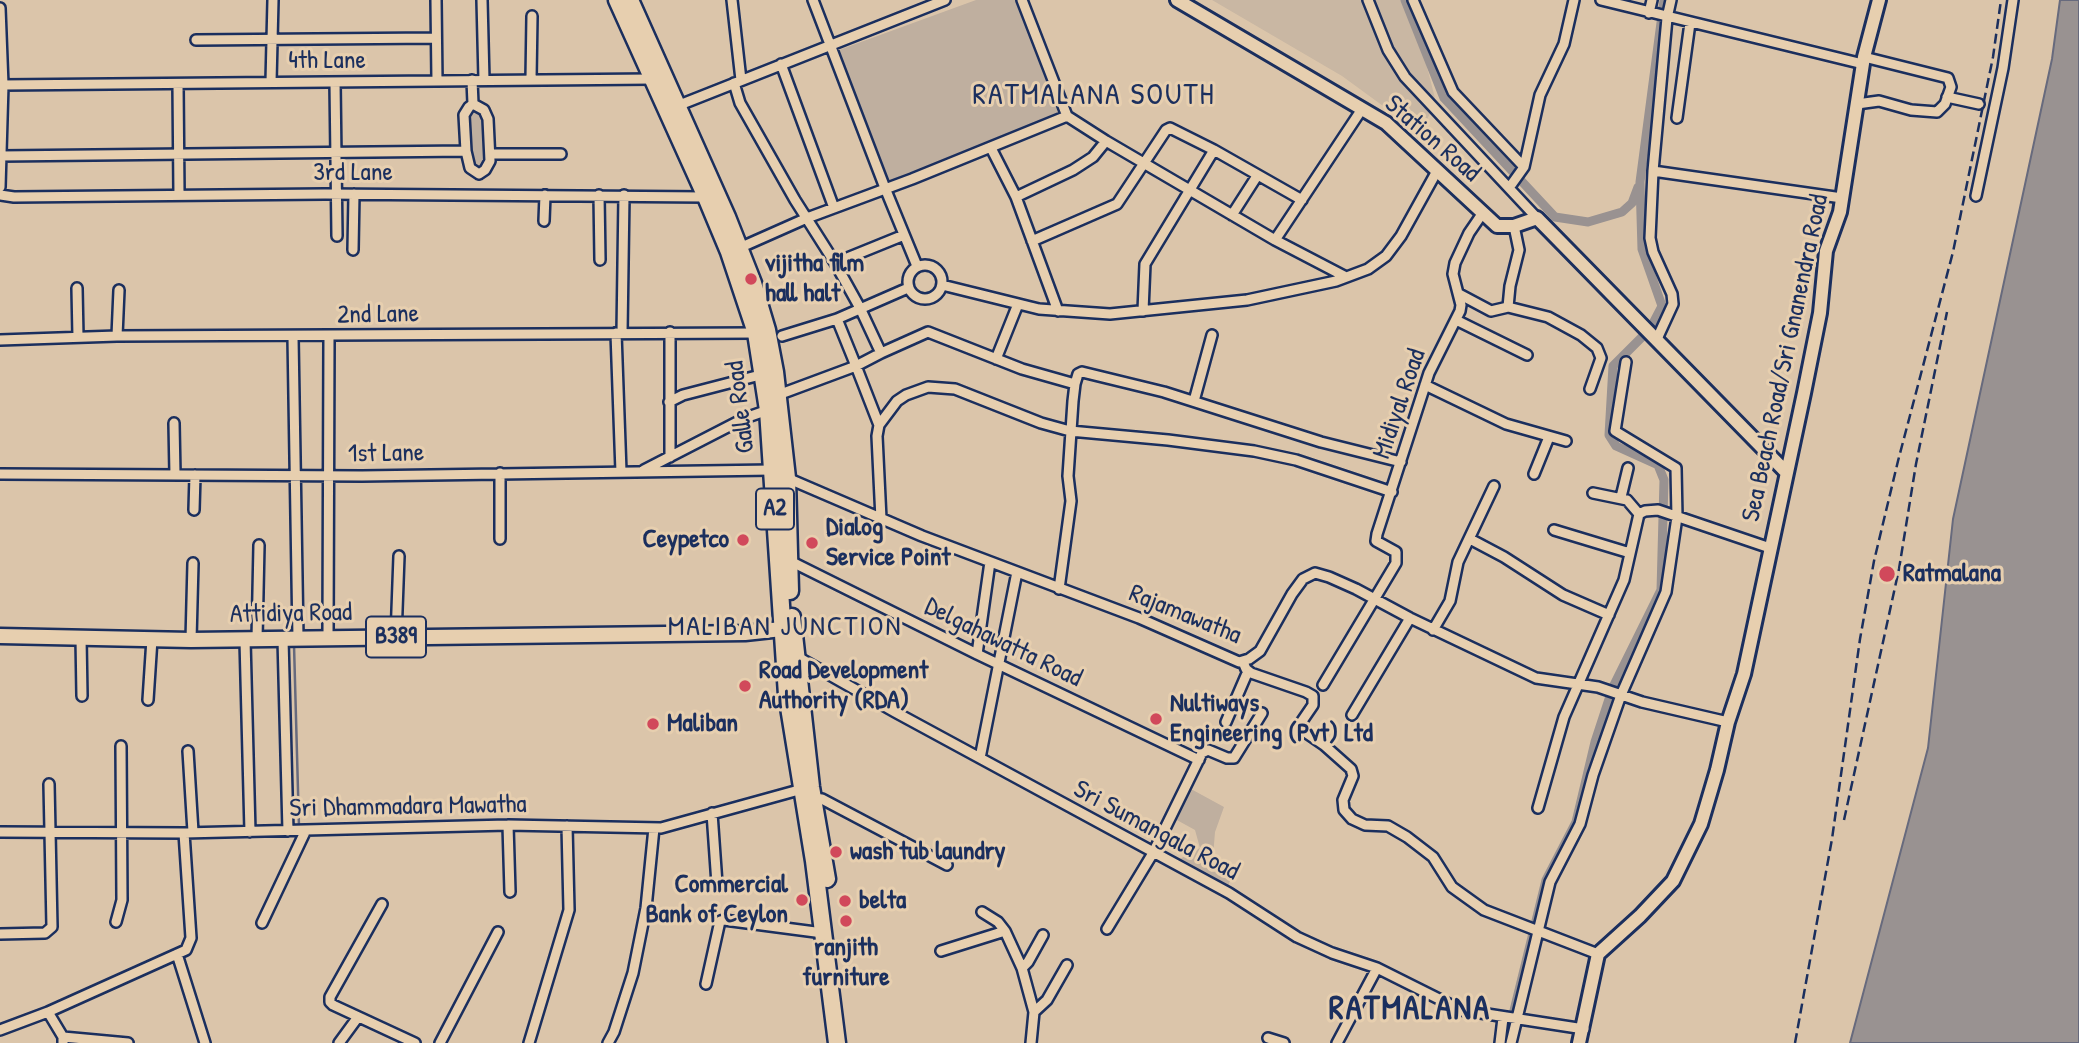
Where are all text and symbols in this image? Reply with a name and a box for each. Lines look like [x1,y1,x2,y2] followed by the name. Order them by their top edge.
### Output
[288,45,366,77] street label: 4th Lane
[974,78,1214,114] district label: RATMALANA SOUTH
[1378,89,1486,189] street label: Station Road
[313,157,393,189] street label: 3rd Lane
[1736,192,1836,524] street label: Sea Beach Road/Sri Gnanendra Road
[765,248,864,310] place label: vijitha film hall halt
[743,271,759,287] marker: vijitha film hall halt
[337,299,419,331] street label: 2nd Lane
[1367,345,1433,463] street label: Midiyal Road
[720,359,762,455] street label: Galle Road
[348,438,424,470] street label: 1st Lane
[756,488,794,530] road number: A2
[826,512,950,574] place label: Dialog Service Point
[642,524,729,556] place label: Ceypetco
[735,532,751,548] marker: Ceypetco
[804,535,820,551] marker: Dialog Service Point
[1903,558,2001,590] place label: Ratmalana
[1877,564,1897,584] marker: Ratmalana
[1124,578,1246,652] street label: Rajamawatha
[919,591,1087,695] street label: Delgahawatta Road
[230,597,352,631] street label: Attidiya Road
[670,611,900,645] district label: MALIBAN JUNCTION
[366,616,426,658] road number: B389
[759,655,928,716] place label: Road Development Authority (RDA)
[737,678,753,694] marker: Road Development Authority (RDA)
[1170,688,1373,750] place label: Nultiways Engineering (Pvt) Ltd
[667,708,738,740] place label: Maliban
[1148,711,1164,727] marker: Nultiways Engineering (Pvt) Ltd
[645,716,661,732] marker: Maliban
[1068,774,1244,888] street label: Sri Sumangala Road
[289,789,527,825] street label: Sri Dhammadara Mawatha
[850,836,1006,868] place label: wash tub laundry
[828,844,844,860] marker: wash tub laundry
[646,869,788,931] place label: Commercial Bank of Ceylon
[859,885,906,917] place label: belta
[794,892,810,908] marker: Commercial Bank of Ceylon
[837,893,853,909] marker: belta
[838,913,854,929] marker: ranjith furniture
[802,932,890,993] place label: ranjith furniture
[1330,990,1490,1030] district label: RATMALANA

